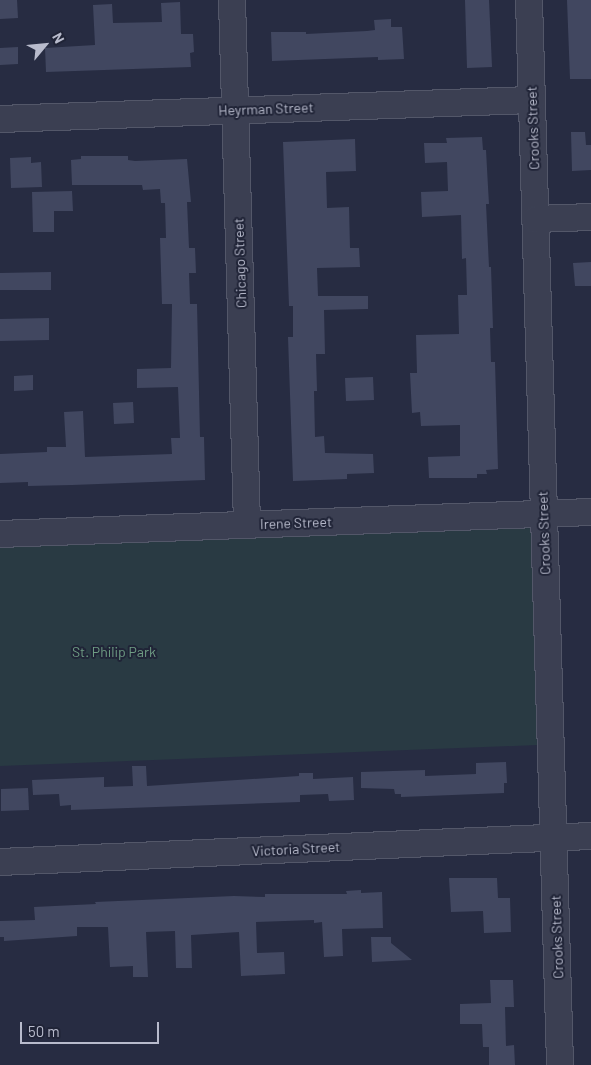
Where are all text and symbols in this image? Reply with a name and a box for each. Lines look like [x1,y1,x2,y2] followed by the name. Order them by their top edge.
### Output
[20,20,70,70] north arrow
[49,30,68,46] text: N
[523,86,543,170] street label: Crooks Street
[218,99,314,119] street label: Heyrman Street
[230,218,250,308] street label: Chicago Street
[534,491,554,575] street label: Crooks Street
[260,513,332,533] street label: Irene Street
[72,644,156,660] park label: St. Philip Park
[251,838,341,860] street label: Victoria Street
[547,895,567,979] street label: Crooks Street
[22,1012,161,1044] scale bar
[28,1022,60,1040] text: 50 m

